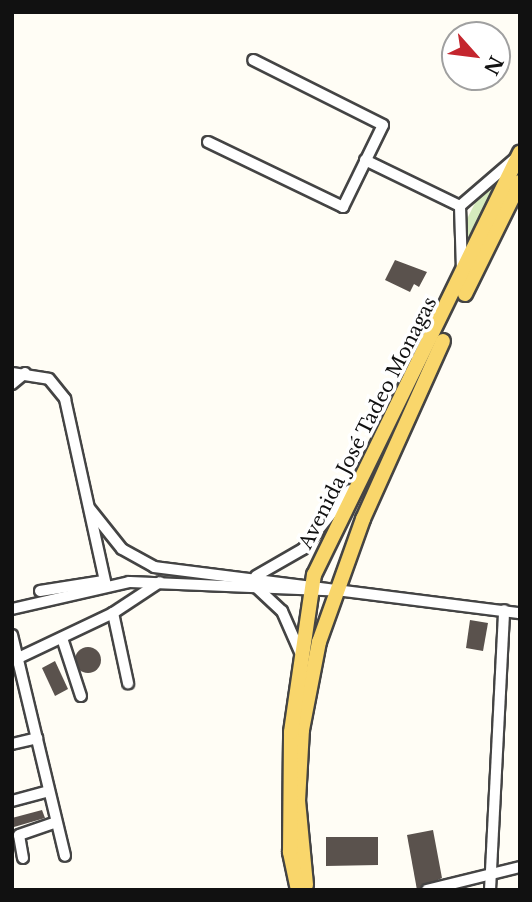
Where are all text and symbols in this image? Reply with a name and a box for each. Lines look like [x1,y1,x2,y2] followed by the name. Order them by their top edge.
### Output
[441,21,511,91] north arrow
[479,52,508,78] text: N
[294,293,442,553] street label: Avenida José Tadeo Monagas

